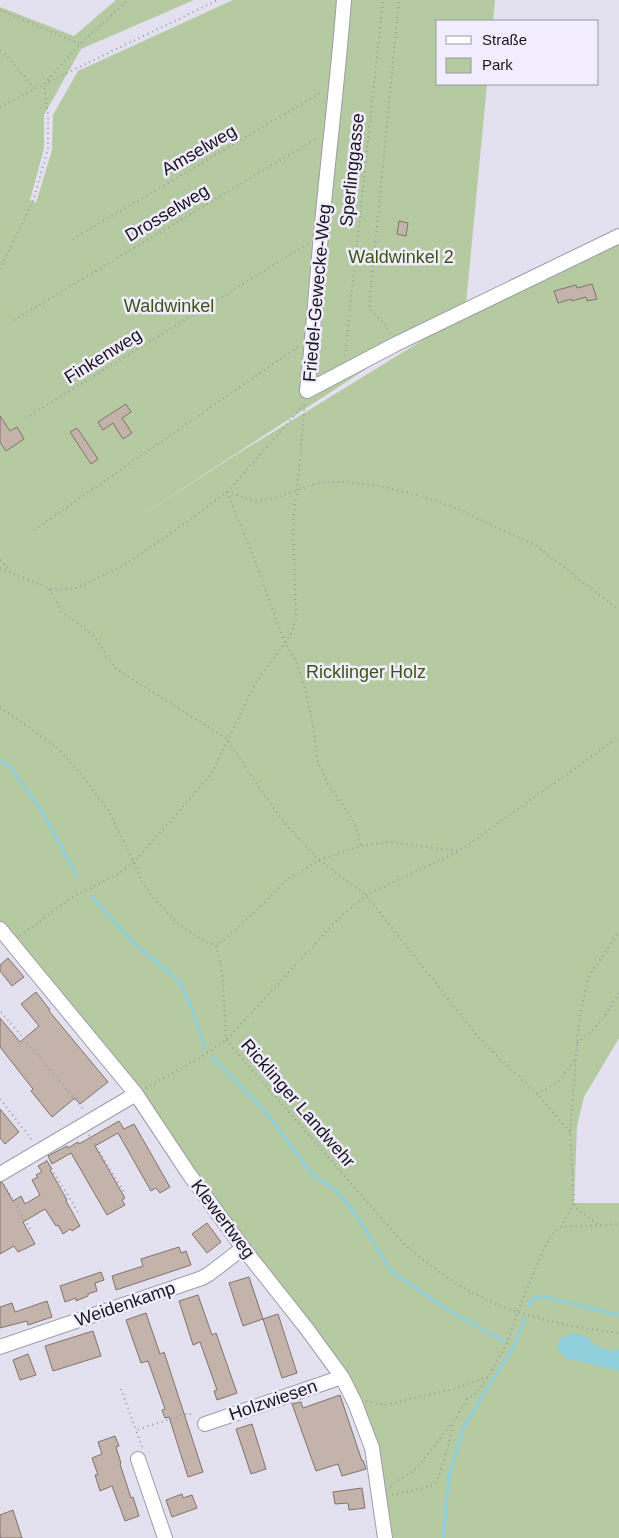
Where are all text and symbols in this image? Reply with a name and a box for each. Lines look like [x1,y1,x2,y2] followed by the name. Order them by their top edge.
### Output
[436,20,599,85] legend
[482,31,527,48] text: Straße
[482,56,513,73] text: Park
[336,112,368,228] street label: Sperlinggasse
[158,121,240,179] street label: Amselweg
[122,180,212,246] street label: Drosselweg
[299,203,335,383] street label: Friedel-Gewecke-Weg
[348,247,454,267] park label: Waldwinkel 2
[124,296,214,316] park label: Waldwinkel
[61,324,145,388] street label: Finkenweg
[306,662,426,682] park label: Ricklinger Holz
[237,1035,359,1171] street label: Ricklinger Landwehr
[187,1176,259,1262] street label: Klewertweg
[72,1277,178,1331] street label: Weidenkamp
[226,1376,320,1424] street label: Holzwiesen

